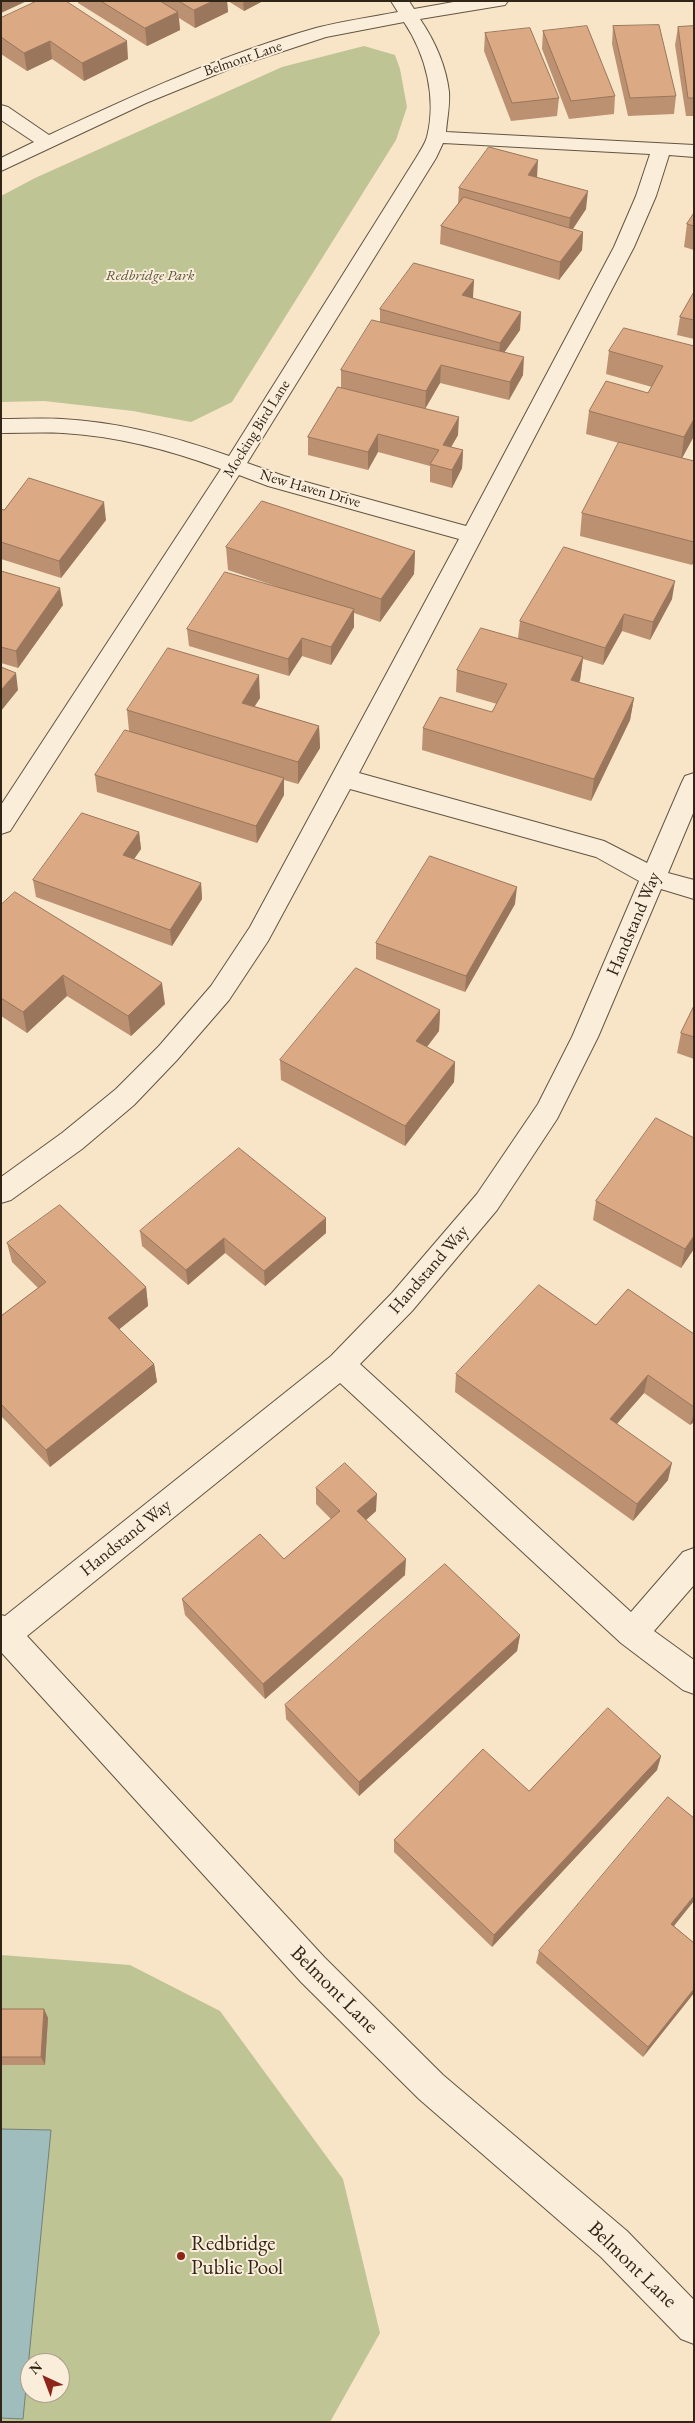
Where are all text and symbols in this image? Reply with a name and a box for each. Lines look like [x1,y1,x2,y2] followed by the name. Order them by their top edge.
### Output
[202,37,284,81] street label: Belmont Lane
[106,267,194,285] park label: Redbridge Park
[220,377,294,481] street label: Mocking Bird Lane
[258,466,362,512] street label: New Haven Drive
[602,869,666,979] street label: Handstand Way
[385,1221,473,1319] street label: Handstand Way
[76,1495,176,1581] street label: Handstand Way
[285,1941,383,2039] street label: Belmont Lane
[582,2216,682,2314] street label: Belmont Lane
[191,2231,283,2281] place label: Redbridge Public Pool
[175,2250,187,2262] marker: Redbridge Public Pool
[20,2353,70,2403] north arrow
[25,2357,46,2378] text: N

